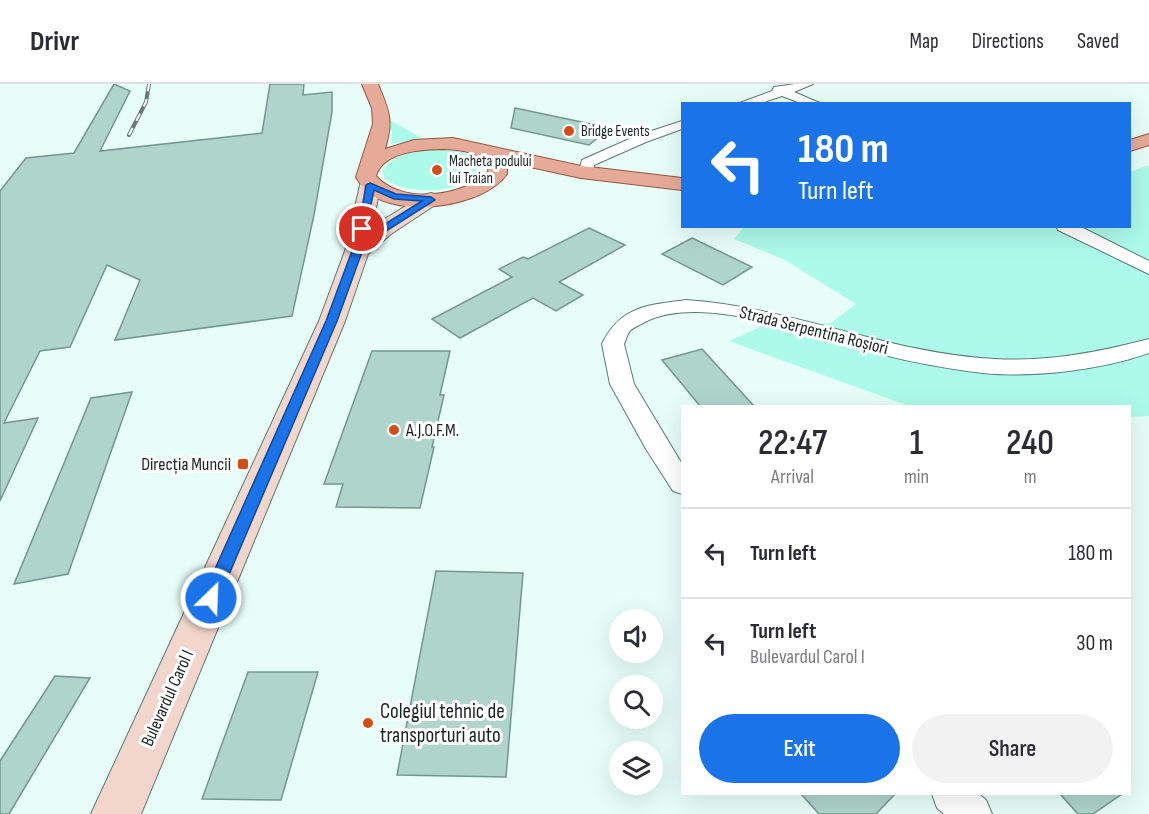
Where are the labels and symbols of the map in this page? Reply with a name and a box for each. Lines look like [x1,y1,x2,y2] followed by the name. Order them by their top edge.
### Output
[581,122,650,141] place label: Bridge Events
[562,124,576,138] marker: Bridge Events
[449,152,532,188] place label: Macheta podului lui Traian
[430,163,444,177] marker: Macheta podului lui Traian
[336,203,387,254] pin
[737,302,890,359] street label: Strada Serpentina Roșiori
[405,420,459,441] place label: A.J.O.F.M.
[387,423,401,437] marker: A.J.O.F.M.
[141,454,231,475] place label: Direcția Muncii
[236,457,250,471] marker: Direcția Muncii
[179,566,243,630] position arrow
[137,647,198,750] street label: Bulevardul Carol I
[380,699,505,748] place label: Colegiul tehnic de transporturi auto
[361,716,375,730] marker: Colegiul tehnic de transporturi auto

